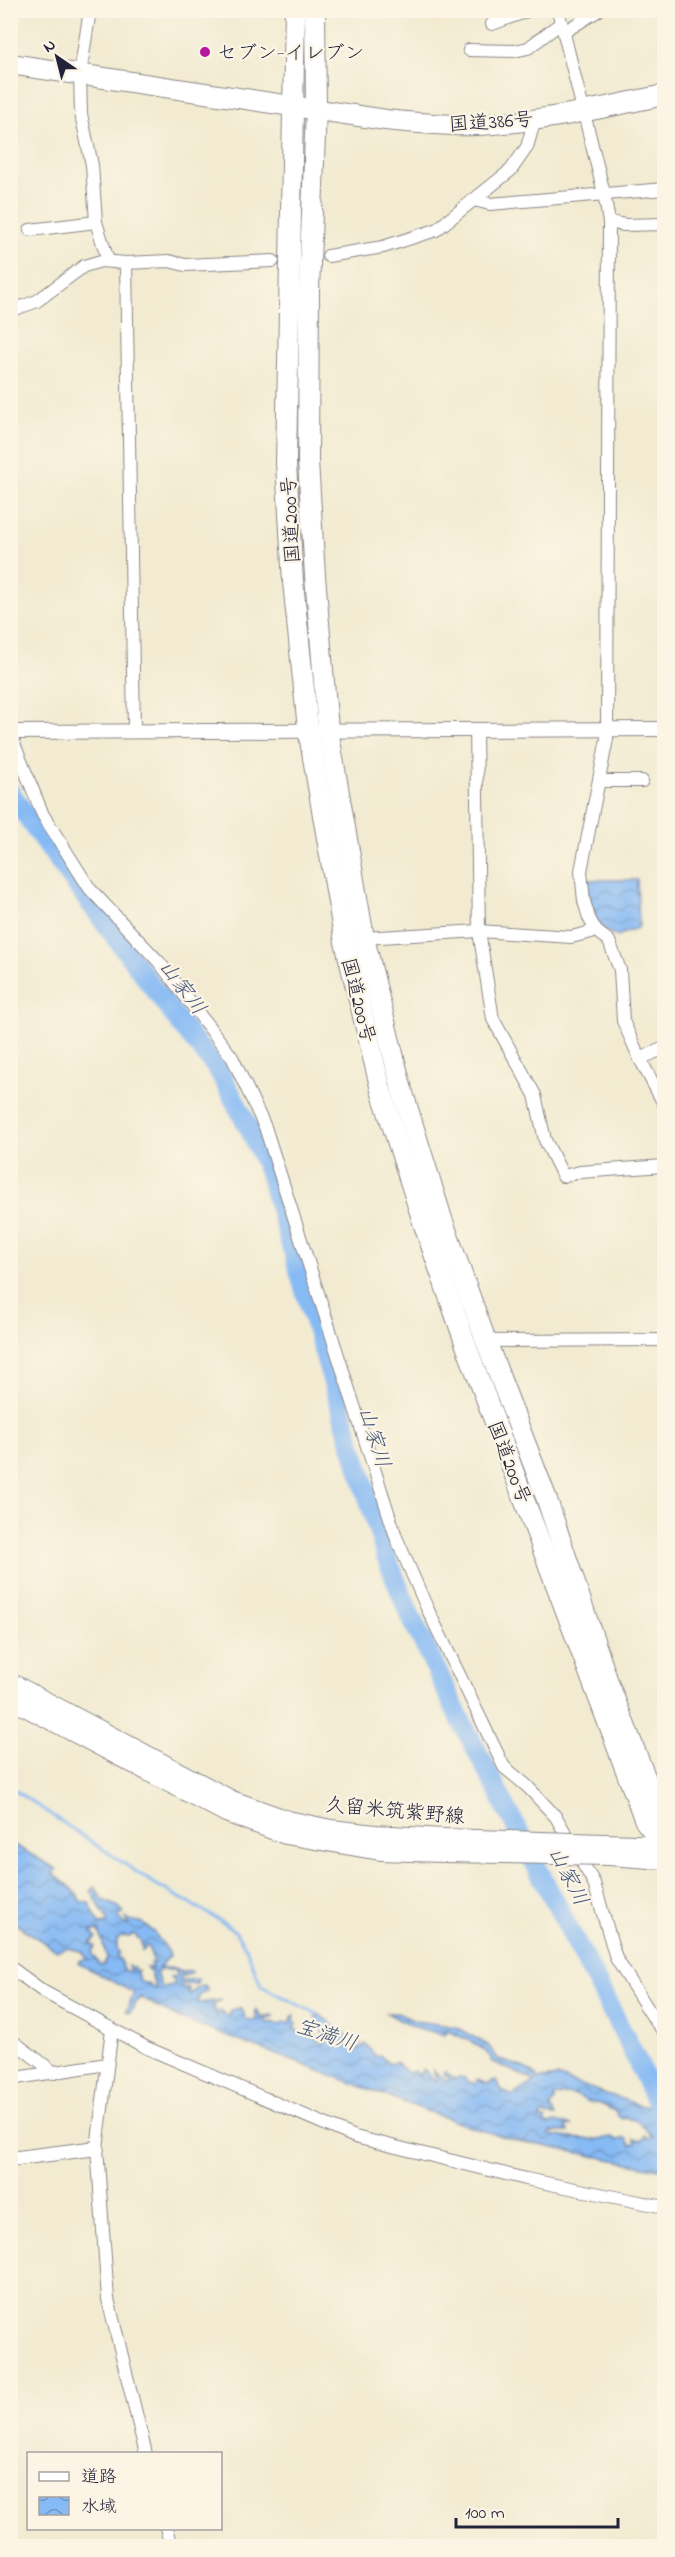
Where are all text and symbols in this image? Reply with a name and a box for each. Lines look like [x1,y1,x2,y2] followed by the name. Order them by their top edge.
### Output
[27,27,87,87] north arrow
[38,33,61,59] text: N
[217,40,365,69] place label: セブン-イレブン
[198,45,212,59] marker: セブン-イレブン
[448,106,534,141] street label: 国道386号
[276,476,309,564] street label: 国道200号
[150,954,212,1022] water label: 山家川
[332,955,381,1046] street label: 国道200号
[350,1403,397,1472] water label: 山家川
[478,1417,537,1509] street label: 国道200号
[324,1792,466,1833] street label: 久留米筑紫野線
[540,1842,595,1912] water label: 山家川
[292,2012,361,2060] water label: 宝満川
[27,2452,222,2530] legend
[81,2465,117,2491] text: 道路
[456,2491,618,2529] scale bar
[81,2495,117,2521] text: 水域
[465,2501,505,2527] text: 100 m

